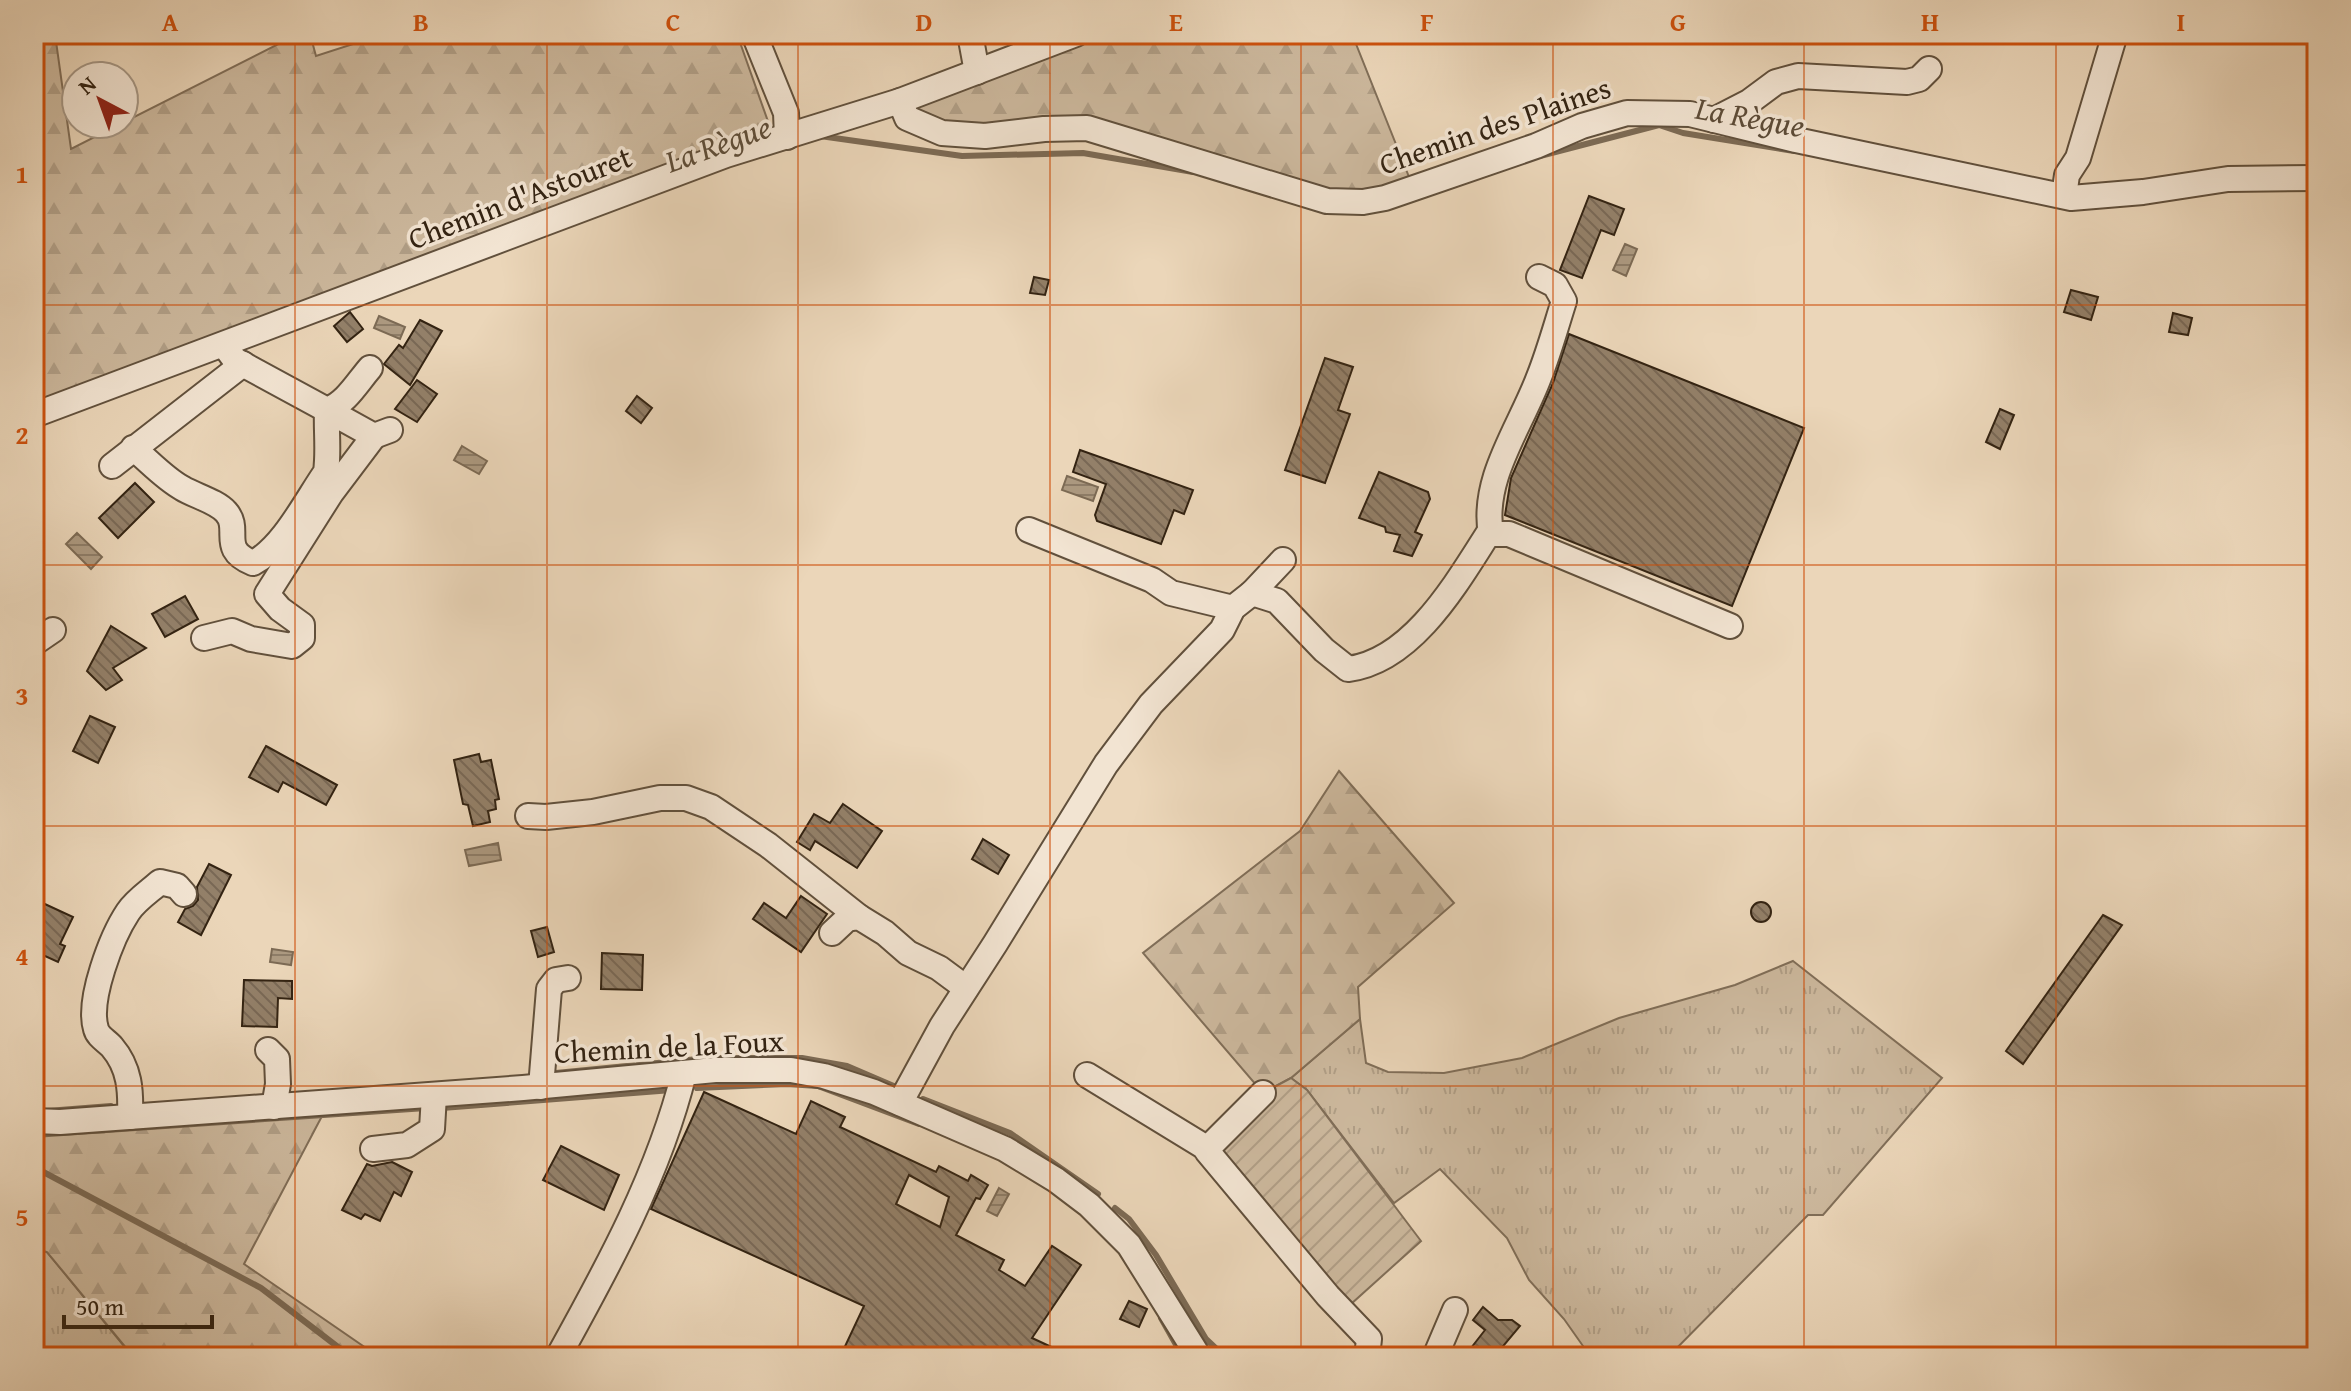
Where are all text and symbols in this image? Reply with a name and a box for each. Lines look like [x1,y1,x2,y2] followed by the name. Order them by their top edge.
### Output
[162,2,179,41] text: A
[413,2,429,41] text: B
[666,2,680,41] text: C
[916,2,932,41] text: D
[1169,2,1183,41] text: E
[1420,2,1434,41] text: F
[1670,2,1686,41] text: G
[1921,2,1939,41] text: H
[2177,2,2185,41] text: I
[60,60,140,140] north arrow
[1373,65,1616,185] street label: Chemin des Plaines
[71,68,103,102] text: N
[1691,84,1808,149] water label: La Règue
[657,103,778,185] water label: La Règue
[402,134,638,260] street label: Chemin d'Astouret
[15,154,29,193] text: 1
[15,415,29,454] text: 2
[15,676,29,715] text: 3
[15,936,29,975] text: 4
[553,1018,786,1074] street label: Chemin de la Foux
[15,1197,29,1236] text: 5
[64,1279,212,1329] scale bar
[76,1289,124,1324] text: 50 m

